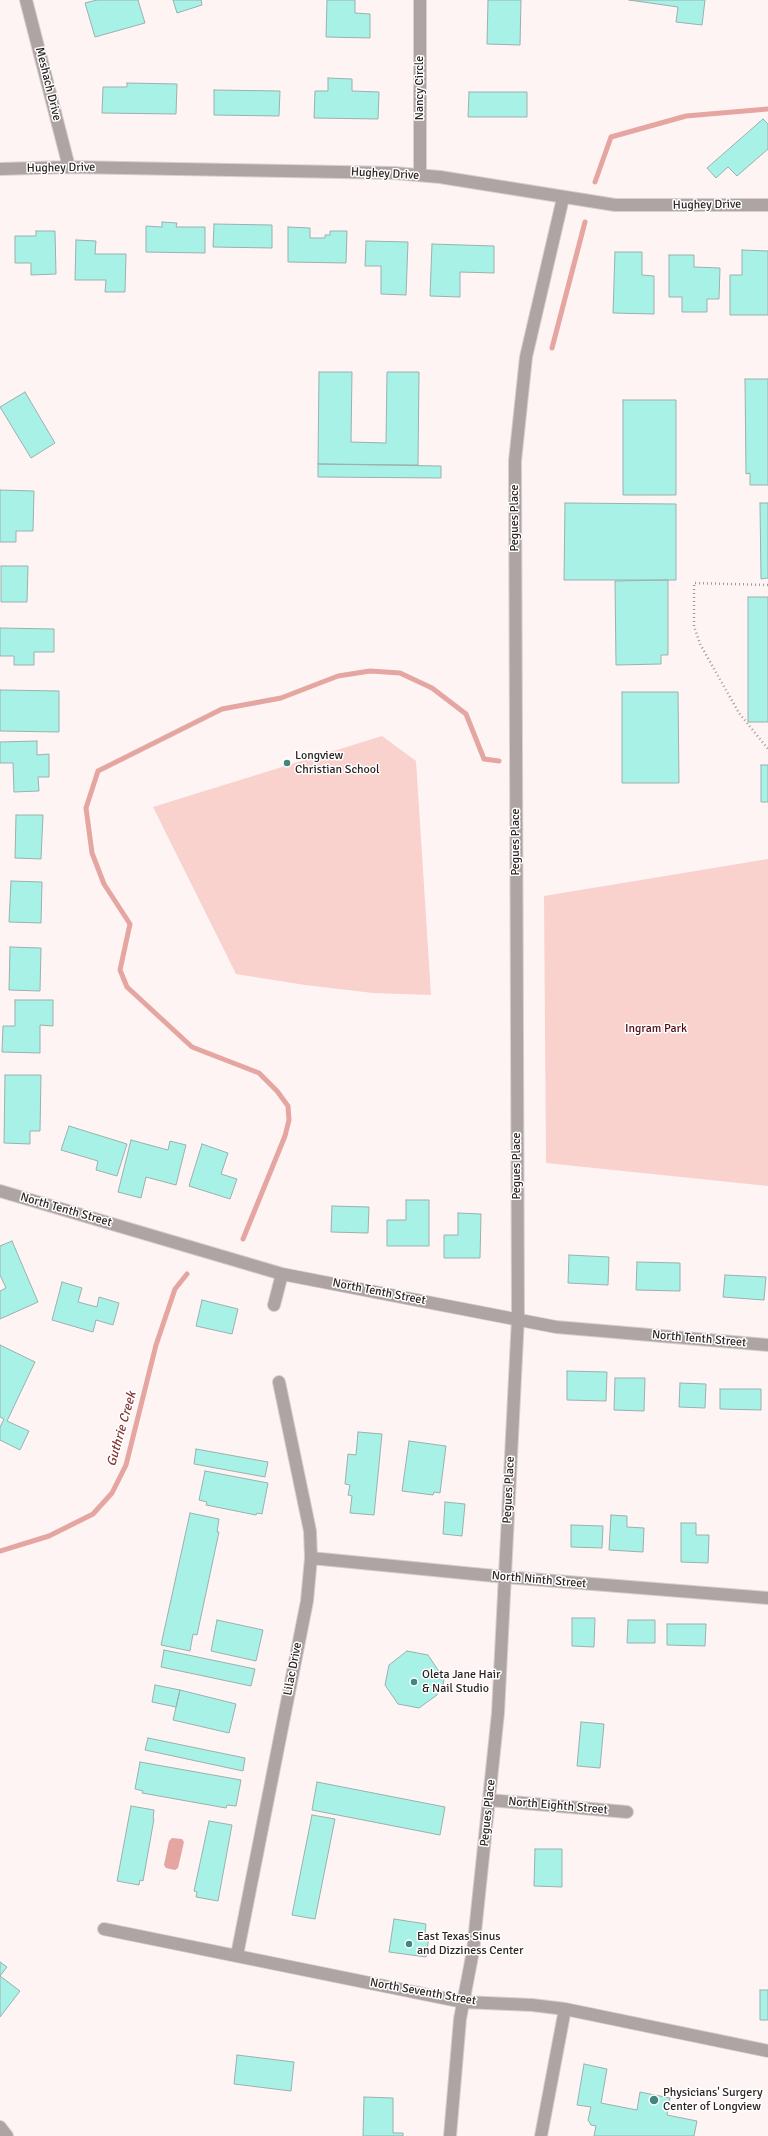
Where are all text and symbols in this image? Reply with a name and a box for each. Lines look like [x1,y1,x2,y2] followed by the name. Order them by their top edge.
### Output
[32,46,64,122] street label: Meshach Drive
[413,56,427,120] street label: Nancy Circle
[27,160,95,176] street label: Hughey Drive
[350,165,420,183] street label: Hughey Drive
[673,197,741,213] street label: Hughey Drive
[508,484,522,552] street label: Pegues Place
[295,749,380,777] place label: Longview Christian School
[282,758,292,768] marker: Longview Christian School
[509,808,523,876] street label: Pegues Place
[625,1022,687,1036] park label: Ingram Park
[510,1132,524,1200] street label: Pegues Place
[19,1190,113,1230] street label: North Tenth Street
[331,1276,427,1308] street label: North Tenth Street
[651,1328,747,1350] street label: North Tenth Street
[104,1390,140,1468] water label: Guthrie Creek
[500,1456,518,1524] street label: Pegues Place
[491,1569,587,1591] street label: North Ninth Street
[281,1641,305,1697] street label: Lilac Drive
[422,1668,500,1696] place label: Oleta Jane Hair & Nail Studio
[409,1677,419,1687] marker: Oleta Jane Hair & Nail Studio
[477,1779,499,1847] street label: Pegues Place
[508,1794,608,1818] street label: North Eighth Street
[417,1930,524,1958] place label: East Texas Sinus and Dizziness Center
[404,1939,414,1949] marker: East Texas Sinus and Dizziness Center
[369,1976,477,2008] street label: North Seventh Street
[663,2086,763,2114] place label: Physicians' Surgery Center of Longview
[648,2094,660,2106] marker: Physicians' Surgery Center of Longview

